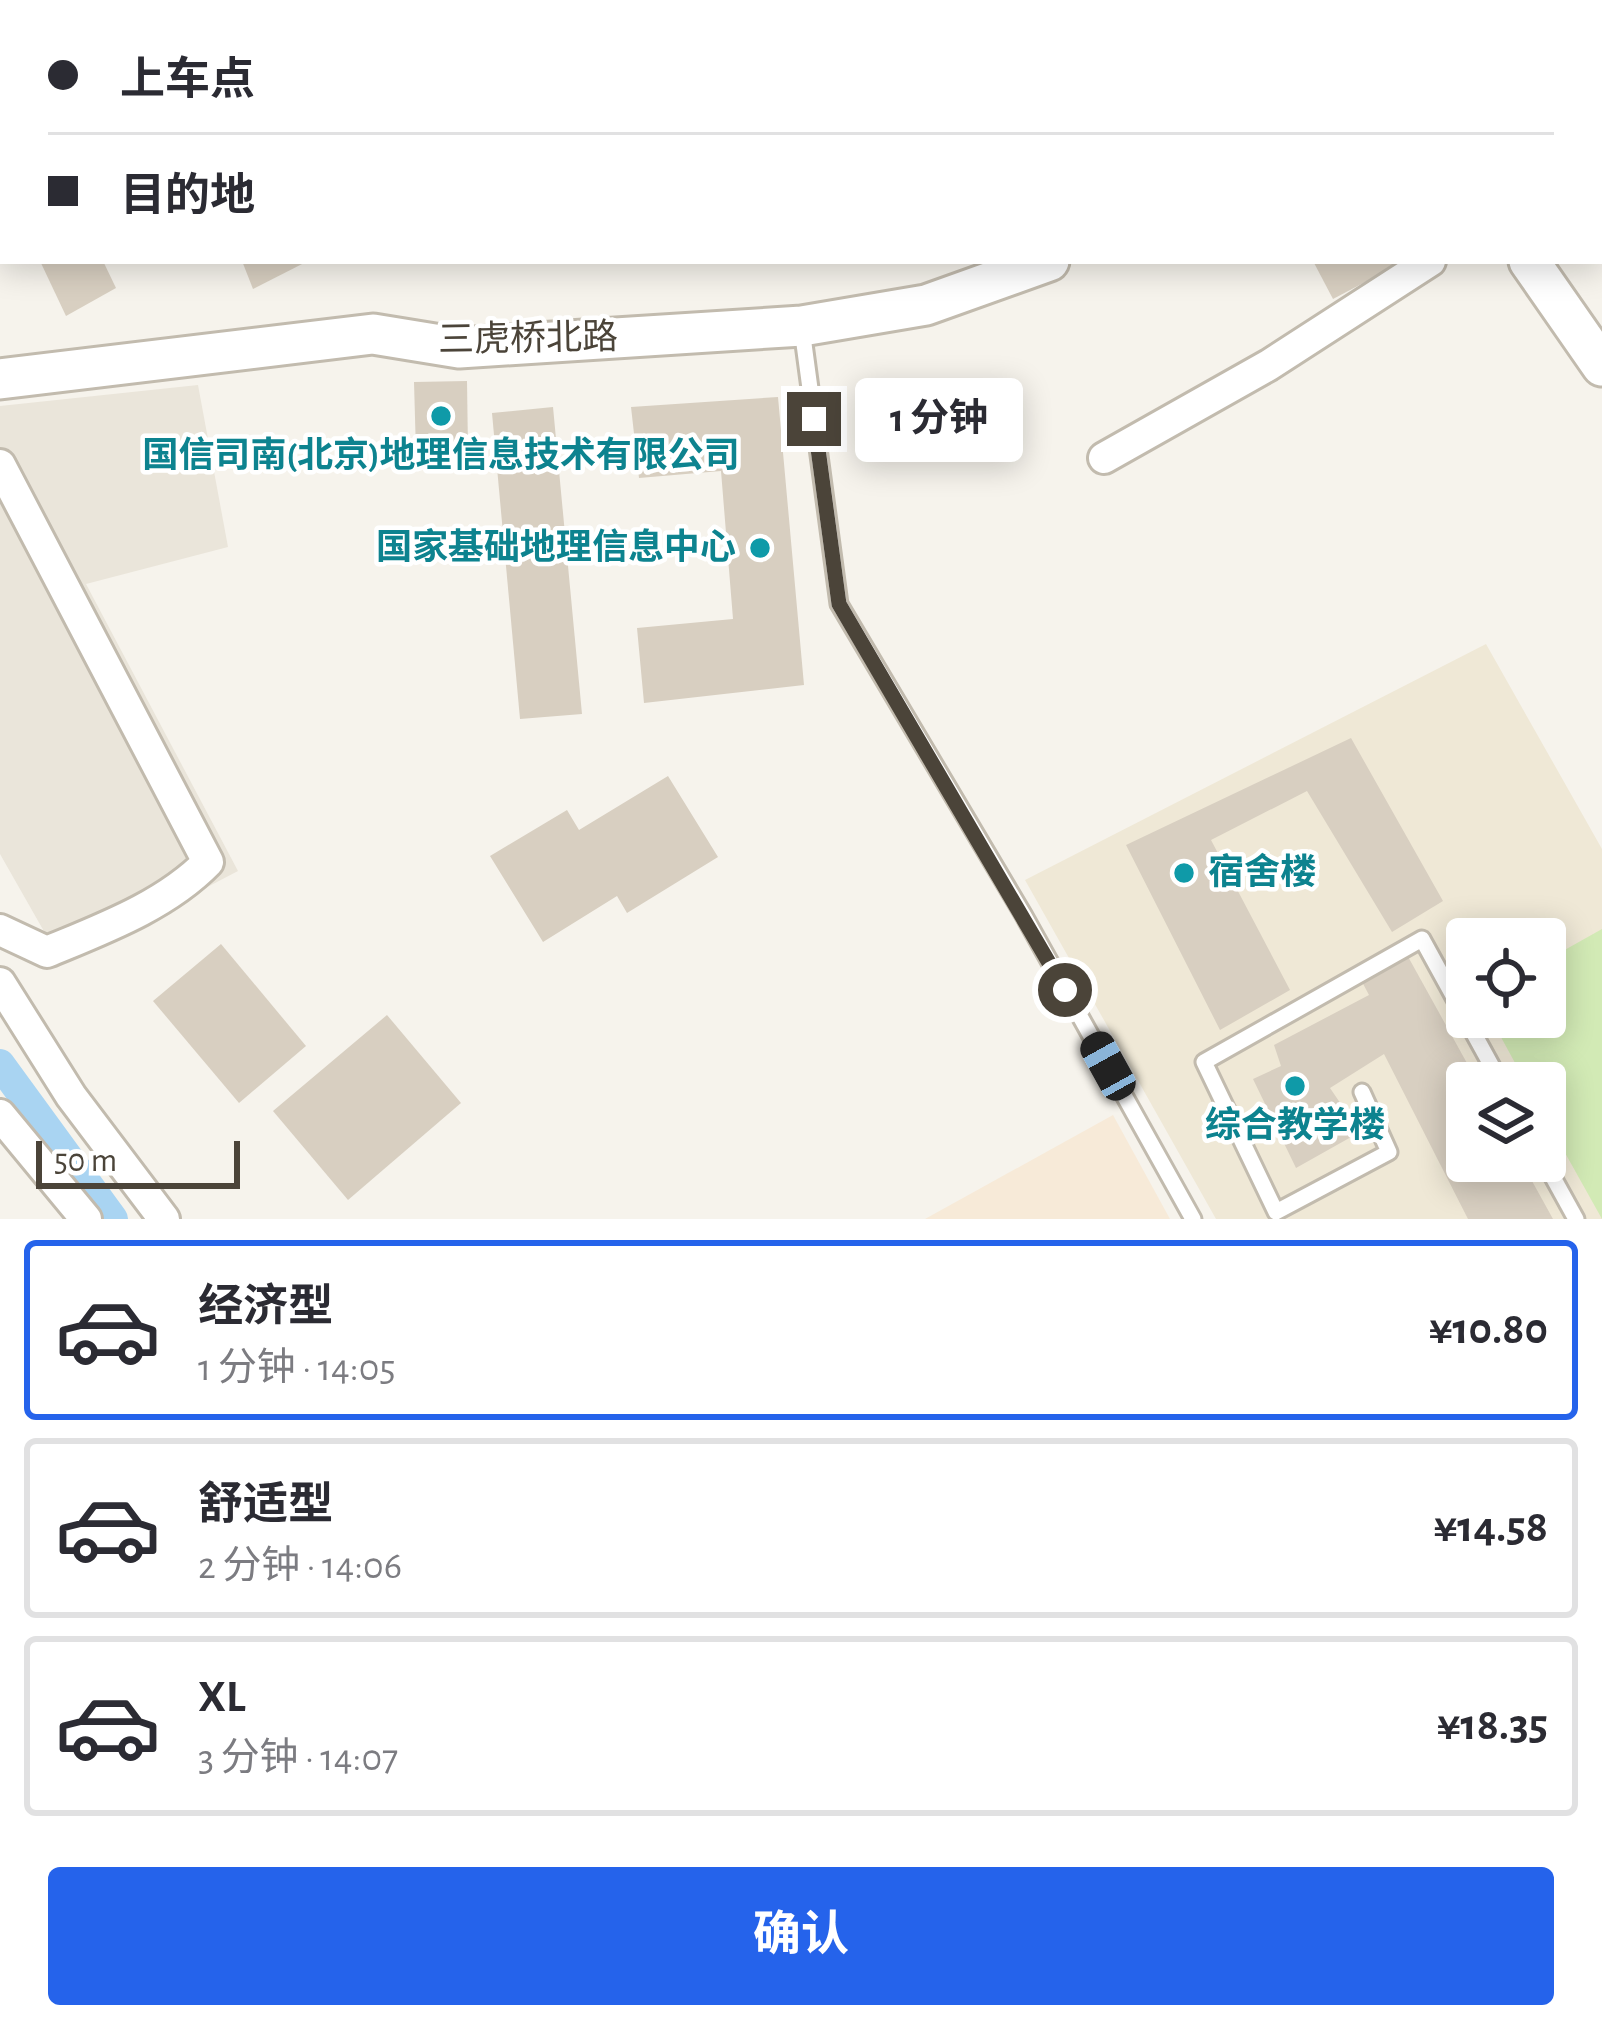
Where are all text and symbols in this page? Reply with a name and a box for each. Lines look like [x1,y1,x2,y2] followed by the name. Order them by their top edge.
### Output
[120,58,255,103] text: 上车点
[120,174,255,219] text: 目的地
[438,317,618,359] street label: 三虎桥北路
[856,377,1024,461] callout: 1 分钟
[787,392,841,446] route end
[890,400,988,439] text: 1 分钟
[428,403,454,429] marker: 国信司南(北京)地理信息技术有限公司
[142,436,740,474] place label: 国信司南(北京)地理信息技术有限公司
[376,527,736,566] place label: 国家基础地理信息中心
[747,535,773,561] marker: 国家基础地理信息中心
[1208,852,1316,891] place label: 宿舍楼
[1171,860,1197,886] marker: 宿舍楼
[1446,918,1566,1182] map controls
[1446,918,1566,1038] button: locate
[1038,963,1092,1017] route start
[1075,1026,1141,1106] car
[1446,1062,1566,1182] button: layers
[1282,1073,1308,1099] marker: 综合教学楼
[1205,1105,1385,1144] place label: 综合教学楼
[36,1135,240,1188] scale bar
[54,1145,117,1178] text: 50 m
[54,1276,162,1384] icon: car
[198,1285,333,1330] text: 经济型
[1429,1307,1548,1352] text: ¥10.80
[198,1349,396,1388] text: 1 分钟 · 14:05
[54,1474,162,1582] icon: car
[198,1483,333,1528] text: 舒适型
[1434,1505,1548,1550] text: ¥14.58
[198,1547,402,1586] text: 2 分钟 · 14:06
[54,1672,162,1780] icon: car
[198,1675,246,1720] text: XL
[1437,1703,1548,1748] text: ¥18.35
[198,1739,398,1778] text: 3 分钟 · 14:07
[48,1867,1554,2005] button: 确认

